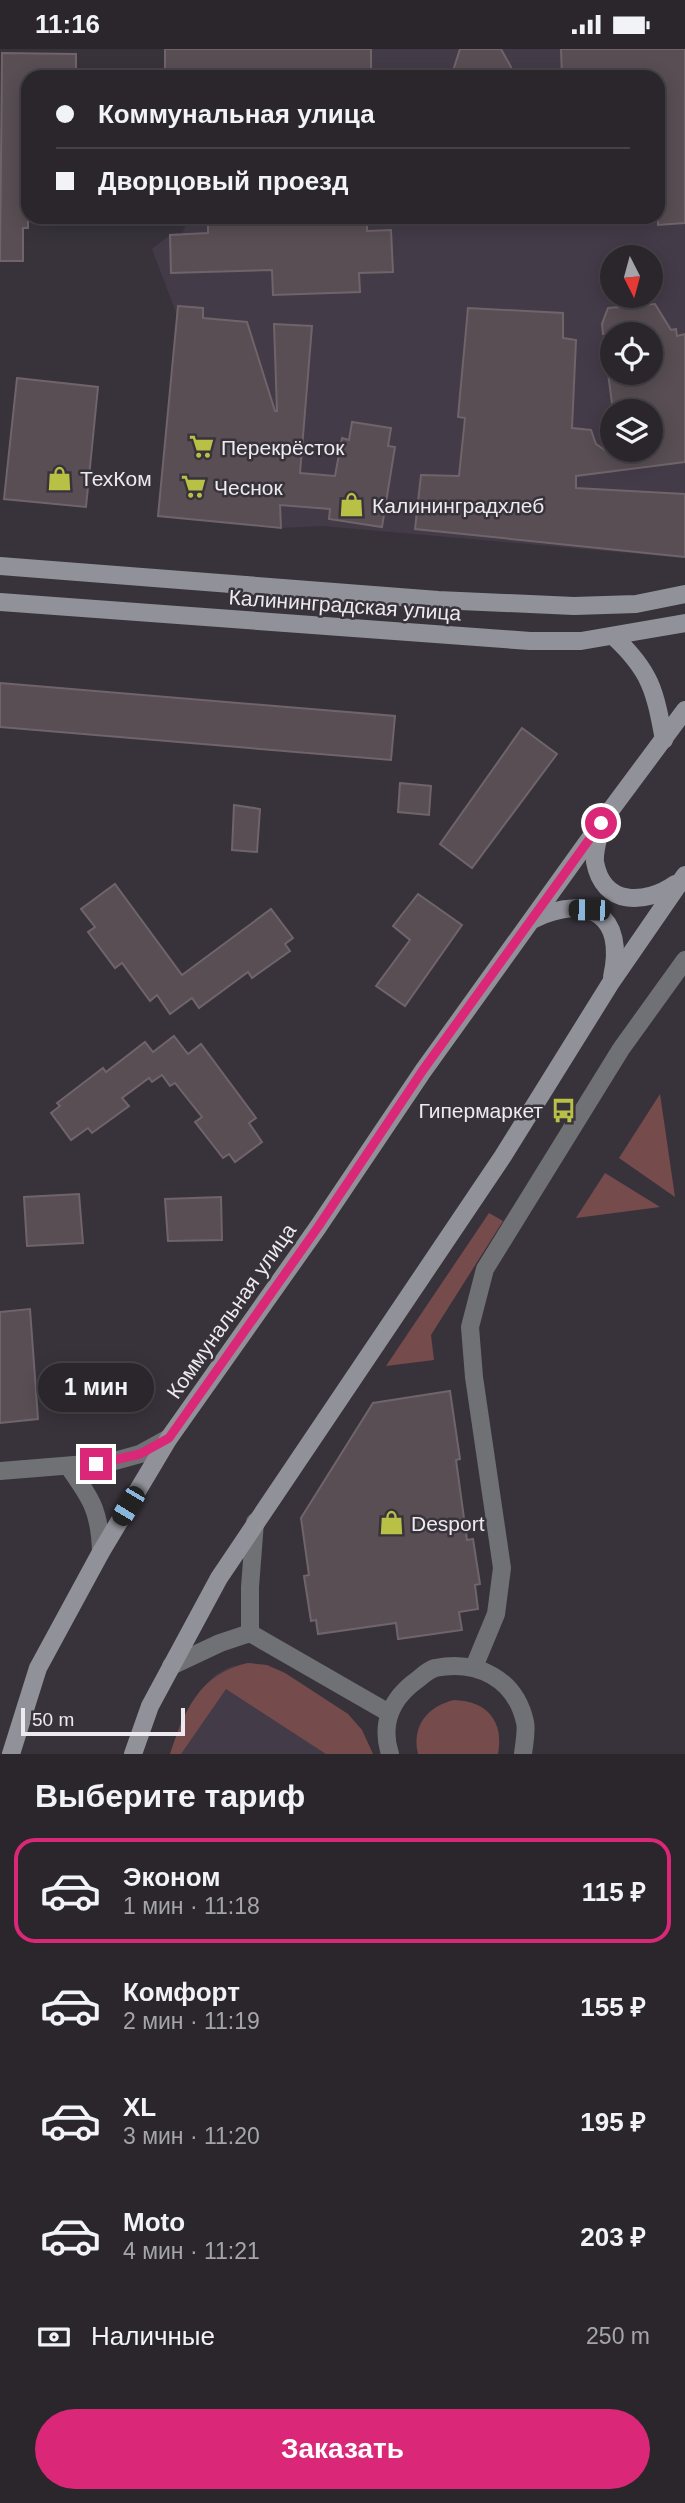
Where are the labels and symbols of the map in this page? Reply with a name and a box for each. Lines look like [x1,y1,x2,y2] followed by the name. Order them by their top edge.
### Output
[600,245,663,308] north arrow
[187,433,215,461] supermarket icon: Перекрёсток
[221,436,345,459] place label: Перекрёсток
[46,464,74,492] shop icon: ТехКом
[80,467,152,490] place label: ТехКом
[180,473,208,501] supermarket icon: Чеснок
[214,476,283,499] place label: Чеснок
[338,491,366,519] shop icon: Калининградхлеб
[372,494,544,517] place label: Калининградхлеб
[228,585,462,625] street label: Калининградская улица
[585,807,617,839] route start
[568,899,611,921] car
[549,1096,577,1124] bus stop icon: Гипермаркет
[419,1099,543,1122] place label: Гипермаркет
[162,1219,300,1403] street label: Коммунальная улица
[38,1363,154,1411] callout: 1 мин
[80,1448,112,1480] route end
[109,1483,148,1529] car
[377,1509,405,1537] shop icon: Desport
[411,1512,485,1535] place label: Desport
[21,1705,186,1737] scale bar

